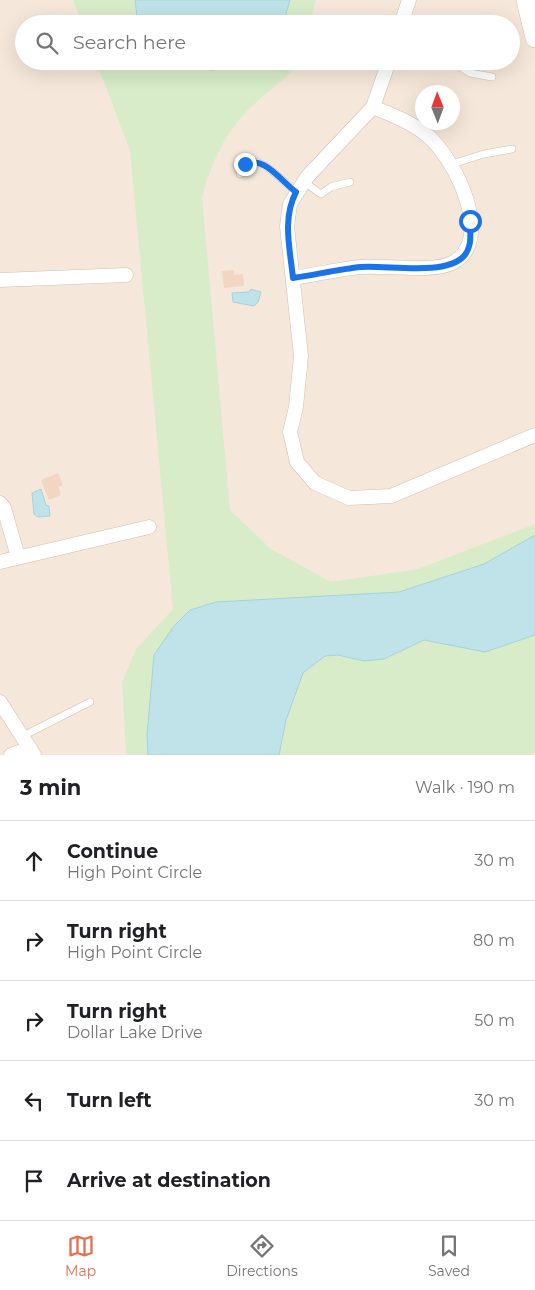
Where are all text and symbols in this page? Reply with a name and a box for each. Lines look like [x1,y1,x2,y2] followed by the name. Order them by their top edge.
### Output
[15,15,520,70] search box
[33,29,61,57] icon: search
[73,31,186,54] text: Search here
[415,85,460,130] north arrow
[234,153,257,176] route end
[459,210,482,233] route start
[20,775,81,800] text: 3 min
[415,778,515,797] text: Walk · 190 m
[67,840,158,863] text: Continue
[20,847,48,875] icon: ahead
[474,851,515,870] text: 30 m
[67,863,202,882] text: High Point Circle
[67,920,167,943] text: Turn right
[20,927,48,955] icon: right
[473,931,515,950] text: 80 m
[67,943,202,962] text: High Point Circle
[67,1000,167,1023] text: Turn right
[20,1007,48,1035] icon: right
[474,1011,515,1030] text: 50 m
[67,1023,203,1042] text: Dollar Lake Drive
[20,1087,48,1115] icon: left
[67,1089,152,1112] text: Turn left
[474,1091,515,1110] text: 30 m
[20,1167,48,1195] icon: arrive
[67,1169,271,1192] text: Arrive at destination
[65,1232,96,1280] tab: Map
[226,1232,298,1280] tab: Directions
[428,1232,470,1280] tab: Saved

